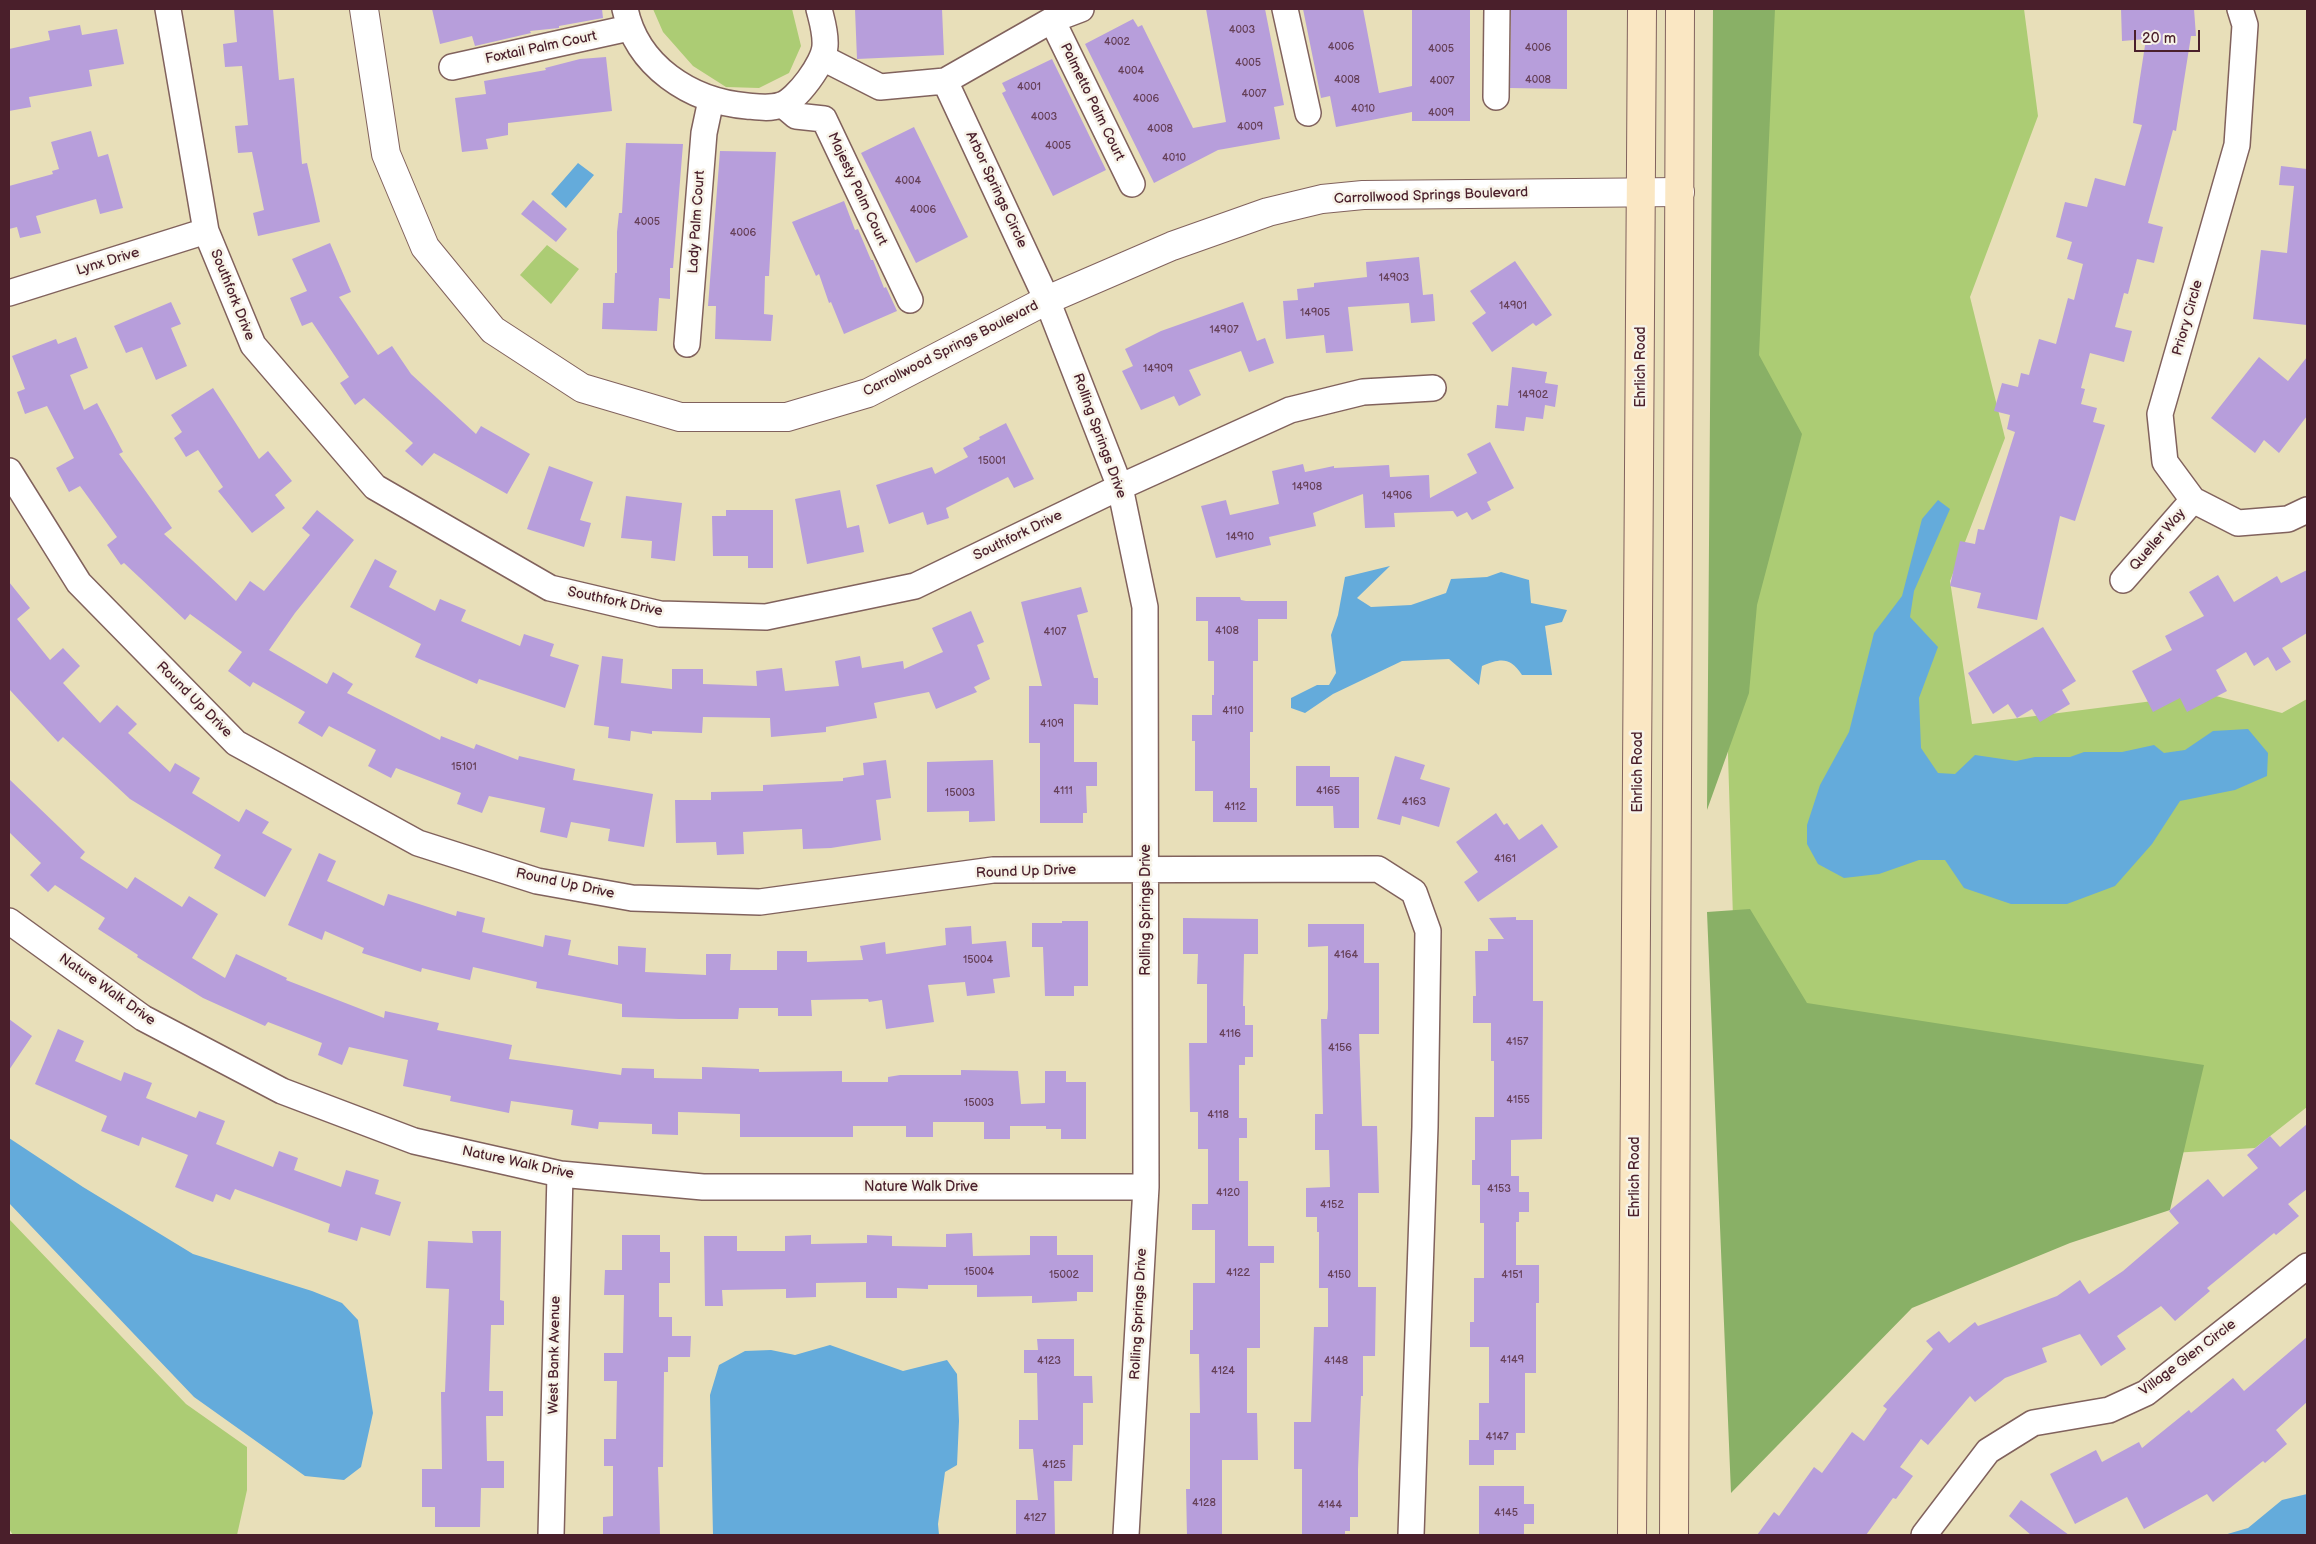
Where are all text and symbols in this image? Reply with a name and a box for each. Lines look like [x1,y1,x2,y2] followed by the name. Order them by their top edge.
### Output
[2136,20,2202,52] scale bar
[1229,23,1255,37] house number: 4003
[484,28,598,68] street label: Foxtail Palm Court
[2142,29,2176,48] text: 20 m
[1104,35,1130,49] house number: 4002
[1056,40,1128,164] street label: Palmetto Palm Court
[1328,40,1354,54] house number: 4006
[1525,41,1551,55] house number: 4006
[1428,42,1454,56] house number: 4005
[1235,56,1261,70] house number: 4005
[1118,64,1144,78] house number: 4004
[1334,73,1360,87] house number: 4008
[1525,73,1551,87] house number: 4008
[1429,74,1455,88] house number: 4007
[1017,80,1041,94] house number: 4001
[1241,87,1267,101] house number: 4007
[1133,92,1159,106] house number: 4006
[1351,102,1375,116] house number: 4010
[1428,106,1454,120] house number: 4009
[1031,110,1057,124] house number: 4003
[1237,120,1263,134] house number: 4009
[1147,122,1173,136] house number: 4008
[962,129,1030,251] street label: Arbor Springs Circle
[823,130,891,248] street label: Majesty Palm Court
[1045,139,1071,153] house number: 4005
[1162,151,1186,165] house number: 4010
[685,170,709,274] street label: Lady Palm Court
[895,174,921,188] house number: 4004
[1334,184,1528,208] street label: Carrollwood Springs Boulevard
[910,203,936,217] house number: 4006
[634,215,660,229] house number: 4005
[730,226,756,240] house number: 4006
[74,244,142,280] street label: Lynx Drive
[206,247,258,343] street label: Southfork Drive
[1379,271,1409,285] house number: 14903
[2169,278,2207,358] street label: Priory Circle
[861,297,1041,401] street label: Carrollwood Springs Boulevard
[1499,299,1527,313] house number: 14901
[1300,306,1330,320] house number: 14905
[1209,323,1239,337] house number: 14907
[1633,326,1649,408] street label: Ehrlich Road
[1143,362,1173,376] house number: 14909
[1069,371,1129,501] street label: Rolling Springs Drive
[1518,388,1548,402] house number: 14902
[978,454,1006,468] house number: 15001
[1292,480,1322,494] house number: 14908
[1382,489,1412,503] house number: 14906
[2127,506,2189,574] street label: Queller Way
[971,507,1065,565] street label: Southfork Drive
[1226,530,1254,544] house number: 14910
[566,584,664,620] street label: Southfork Drive
[1215,624,1239,638] house number: 4108
[1044,625,1066,639] house number: 4107
[153,659,235,741] street label: Round Up Drive
[1222,704,1244,718] house number: 4110
[1040,717,1064,731] house number: 4109
[1630,731,1646,813] street label: Ehrlich Road
[451,760,477,774] house number: 15101
[1053,784,1073,798] house number: 4111
[1316,784,1340,798] house number: 4165
[945,786,975,800] house number: 15003
[1402,795,1426,809] house number: 4163
[1224,800,1246,814] house number: 4112
[1138,844,1154,976] street label: Rolling Springs Drive
[1494,852,1516,866] house number: 4161
[976,862,1076,882] street label: Round Up Drive
[514,865,616,903] street label: Round Up Drive
[1334,948,1358,962] house number: 4164
[56,950,158,1030] street label: Nature Walk Drive
[963,953,993,967] house number: 15004
[1219,1027,1241,1041] house number: 4116
[1506,1035,1528,1049] house number: 4157
[1328,1041,1352,1055] house number: 4156
[1506,1093,1530,1107] house number: 4155
[964,1096,994,1110] house number: 15003
[1207,1108,1229,1122] house number: 4118
[1627,1136,1643,1218] street label: Ehrlich Road
[461,1143,575,1183] street label: Nature Walk Drive
[864,1179,978,1195] street label: Nature Walk Drive
[1487,1182,1511,1196] house number: 4153
[1216,1186,1240,1200] house number: 4120
[1320,1198,1344,1212] house number: 4152
[1127,1248,1151,1380] street label: Rolling Springs Drive
[964,1265,994,1279] house number: 15004
[1226,1266,1250,1280] house number: 4122
[1049,1268,1079,1282] house number: 15002
[1327,1268,1351,1282] house number: 4150
[1501,1268,1523,1282] house number: 4151
[546,1296,564,1414] street label: West Bank Avenue
[2136,1316,2240,1400] street label: Village Glen Circle
[1500,1353,1524,1367] house number: 4149
[1037,1354,1061,1368] house number: 4123
[1324,1354,1348,1368] house number: 4148
[1211,1364,1235,1378] house number: 4124
[1485,1430,1509,1444] house number: 4147
[1042,1458,1066,1472] house number: 4125
[1192,1496,1216,1510] house number: 4128
[1318,1498,1342,1512] house number: 4144
[1494,1506,1518,1520] house number: 4145
[1024,1511,1046,1525] house number: 4127

